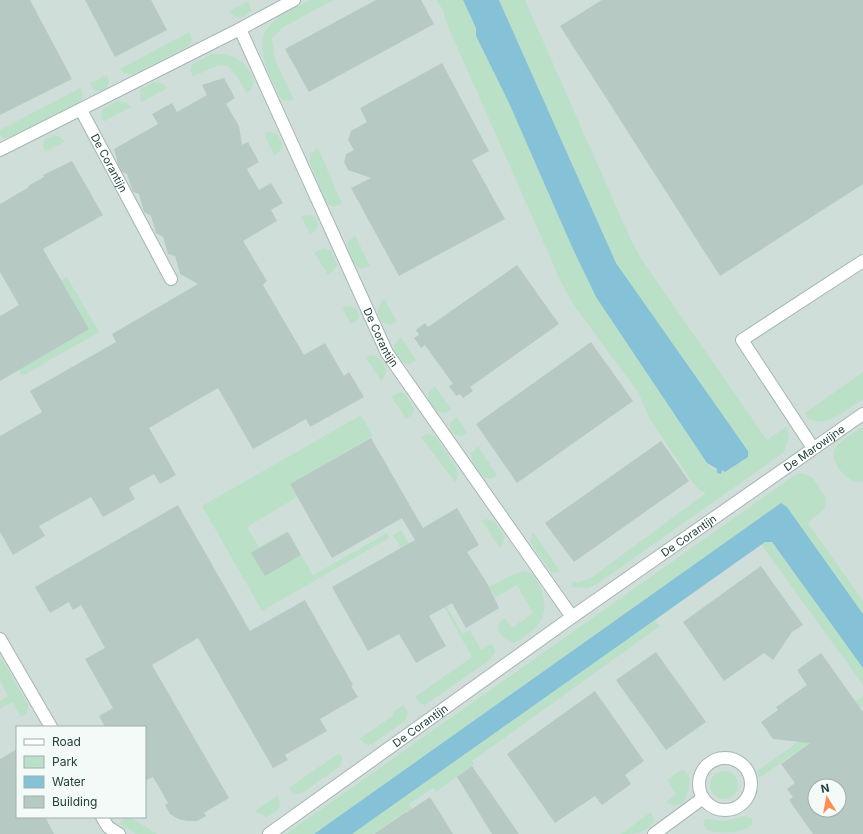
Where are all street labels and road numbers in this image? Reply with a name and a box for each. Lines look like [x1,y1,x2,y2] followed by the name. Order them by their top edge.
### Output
[88,131,131,195] street label: De Corantijn
[360,305,402,370] street label: De Corantijn
[781,422,847,474] street label: De Marowijne
[658,511,719,560] street label: De Corantijn
[390,701,450,750] street label: De Corantijn

